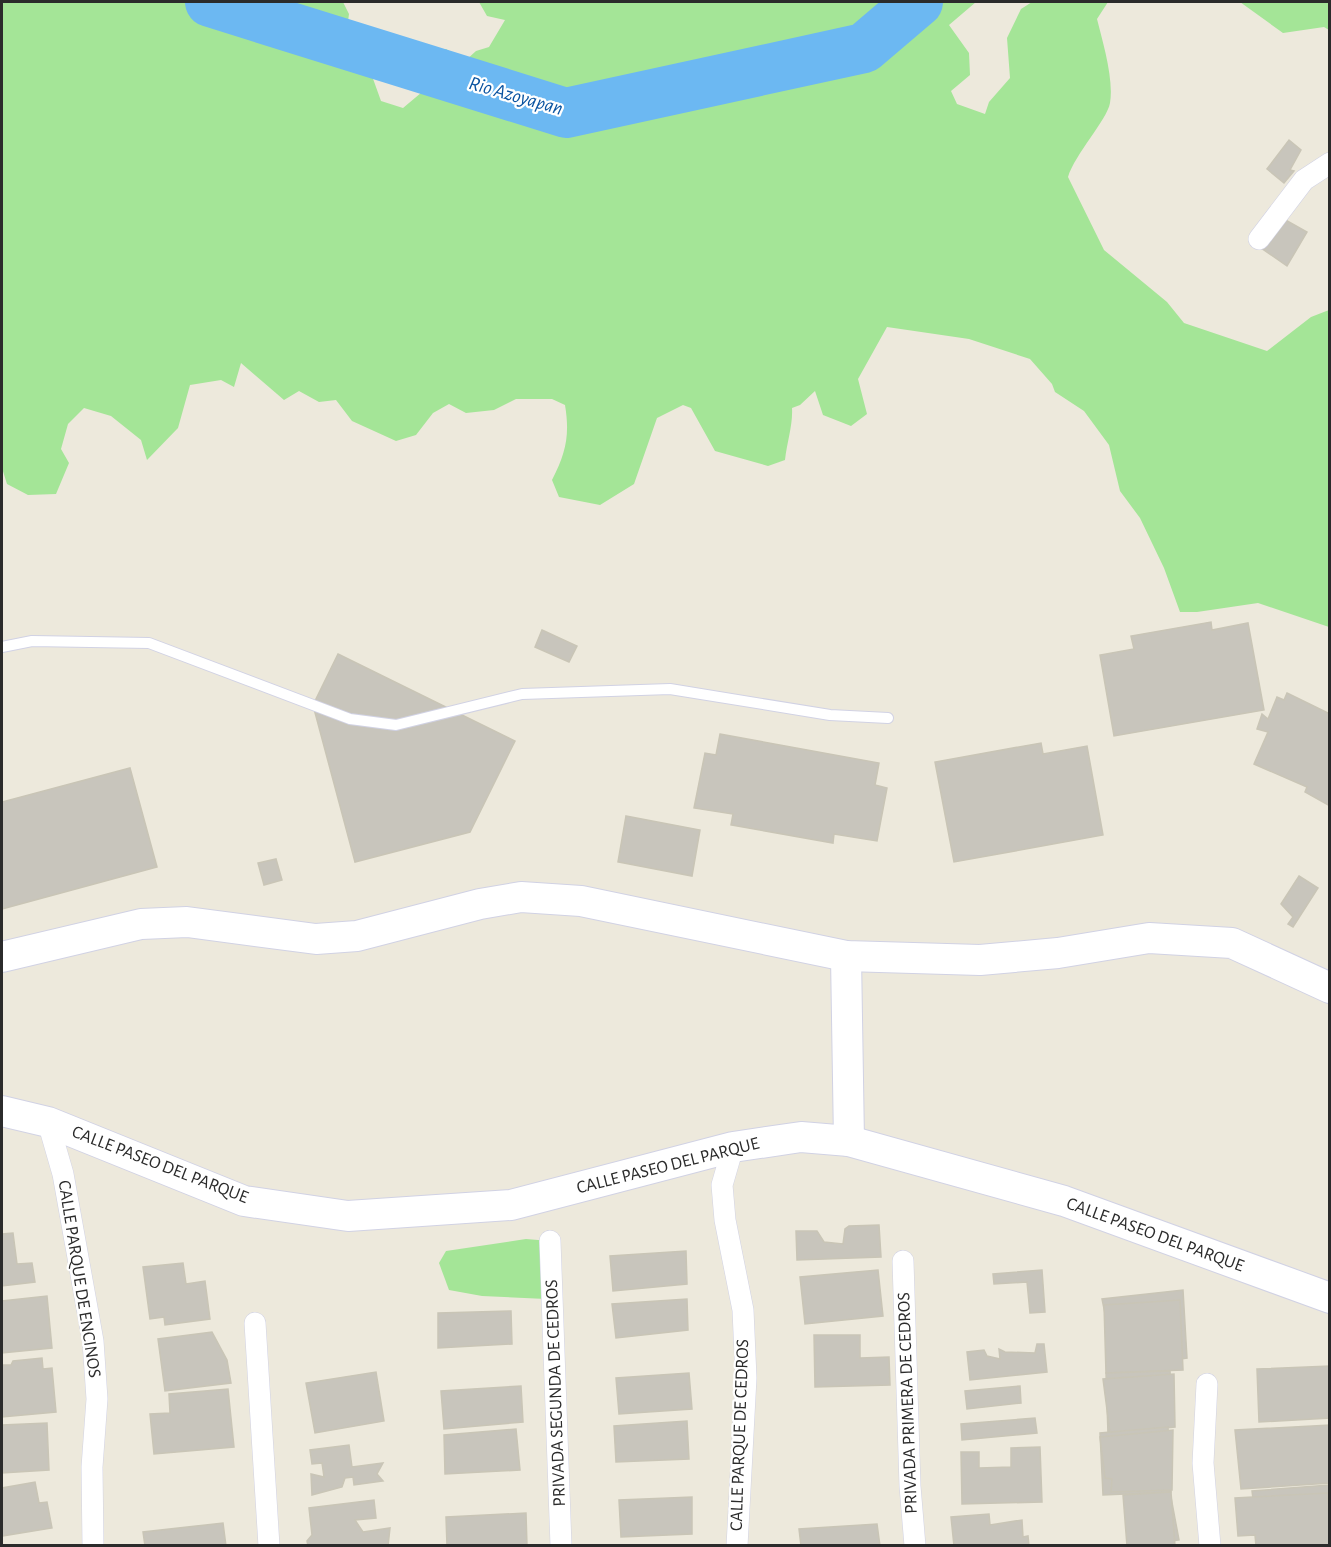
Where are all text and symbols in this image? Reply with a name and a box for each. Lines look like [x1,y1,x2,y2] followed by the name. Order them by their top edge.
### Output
[467,73,565,119] water label: Rio Azoyapan
[69,1123,251,1207] street label: CALLE PASEO DEL PARQUE
[575,1135,761,1197] street label: CALLE PASEO DEL PARQUE
[55,1179,103,1379] street label: CALLE PARQUE DE ENCINOS
[1064,1194,1246,1276] street label: CALLE PASEO DEL PARQUE
[543,1279,569,1507] street label: PRIVADA SEGUNDA DE CEDROS
[895,1292,921,1514] street label: PRIVADA PRIMERA DE CEDROS
[728,1339,752,1531] street label: CALLE PARQUE DE CEDROS

